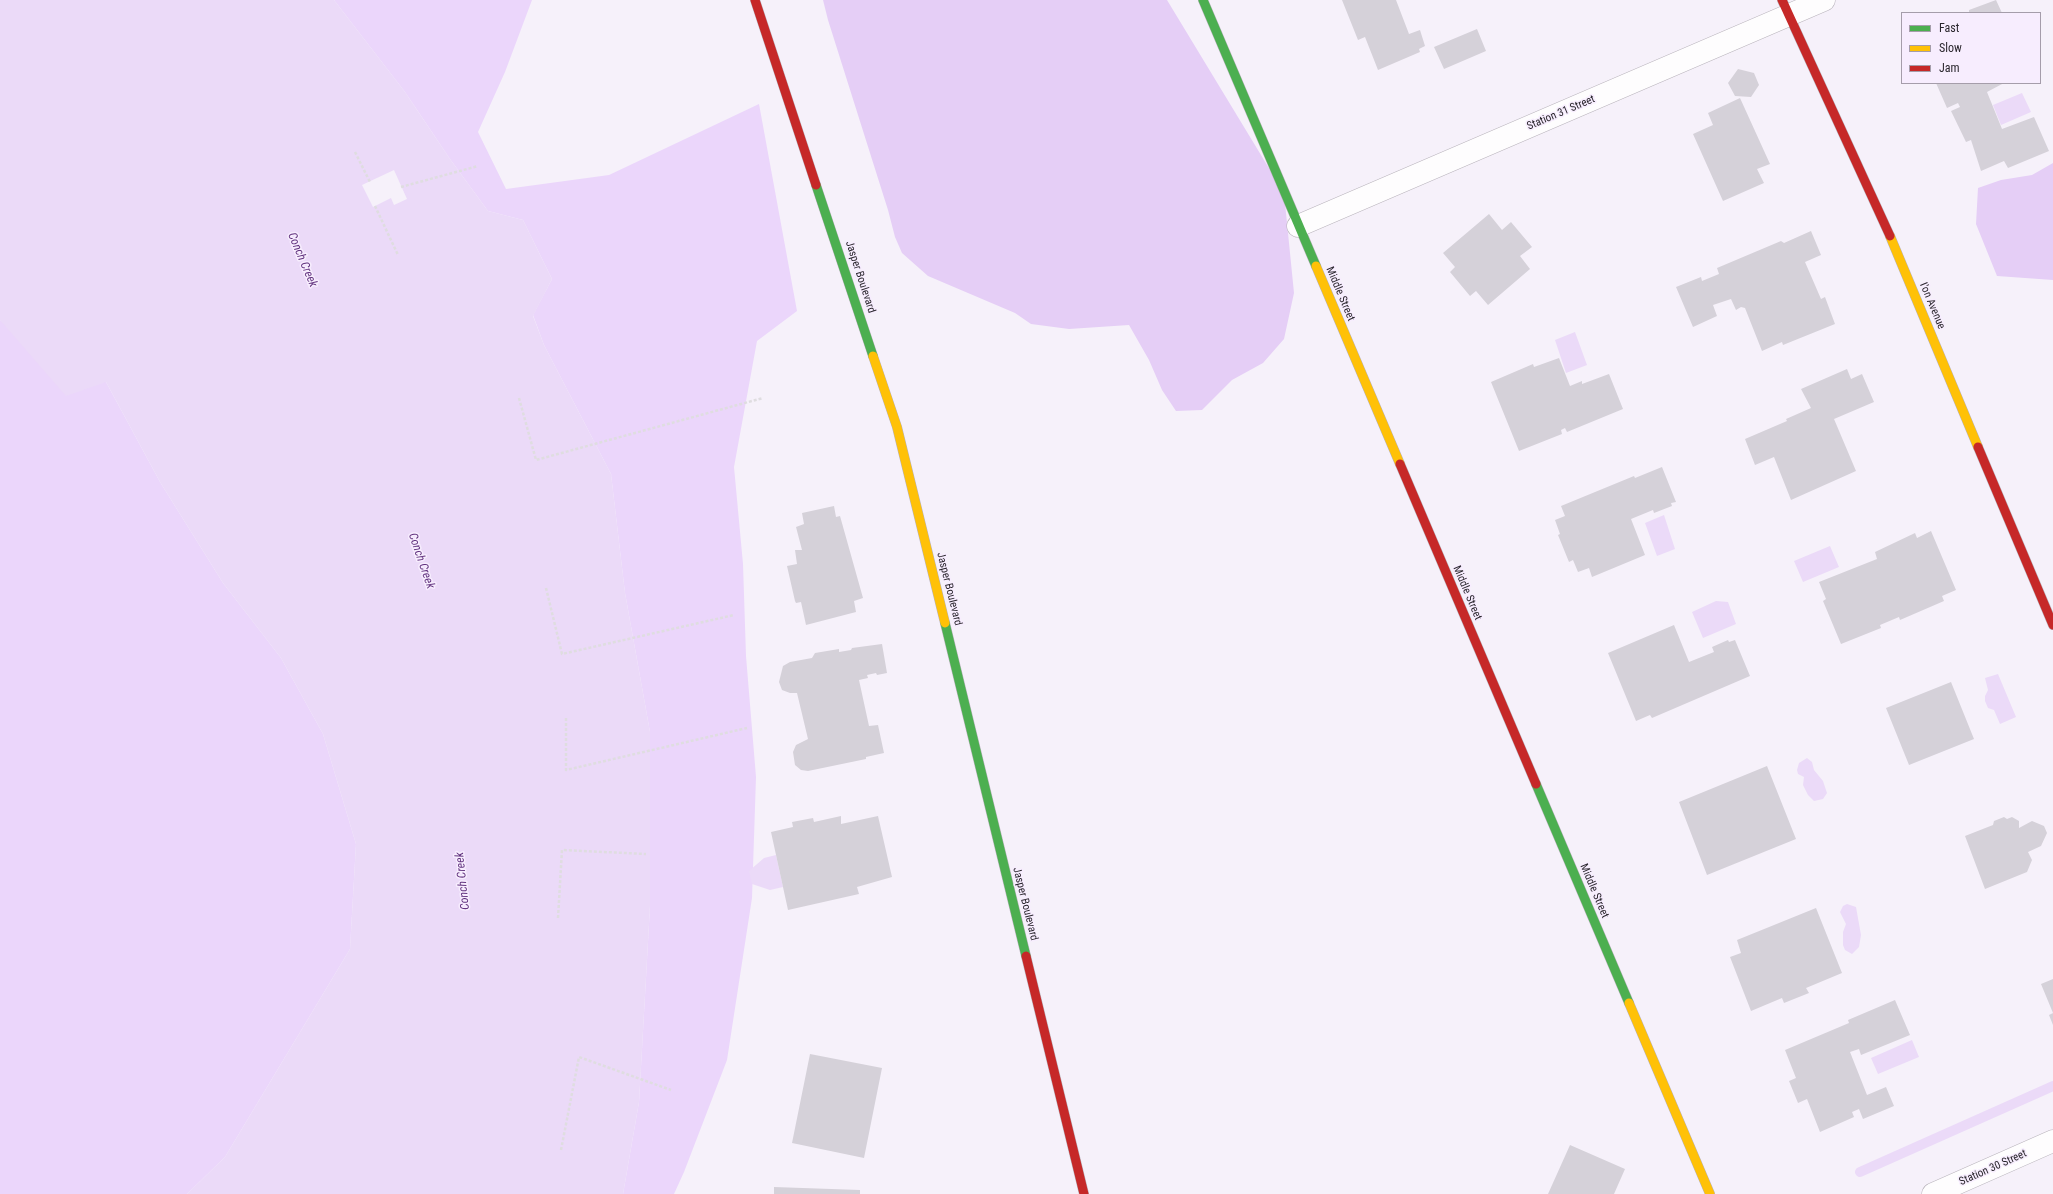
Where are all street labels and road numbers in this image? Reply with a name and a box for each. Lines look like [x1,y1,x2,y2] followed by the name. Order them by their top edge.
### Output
[1525,93,1597,133] street label: Station 31 Street
[842,239,878,315] street label: Jasper Boulevard
[1323,265,1357,323] street label: Middle Street
[1916,281,1948,331] street label: I'on Avenue
[934,551,964,627] street label: Jasper Boulevard
[1450,564,1484,622] street label: Middle Street
[1577,862,1611,920] street label: Middle Street
[1010,866,1040,942] street label: Jasper Boulevard
[1957,1147,2029,1189] street label: Station 30 Street

